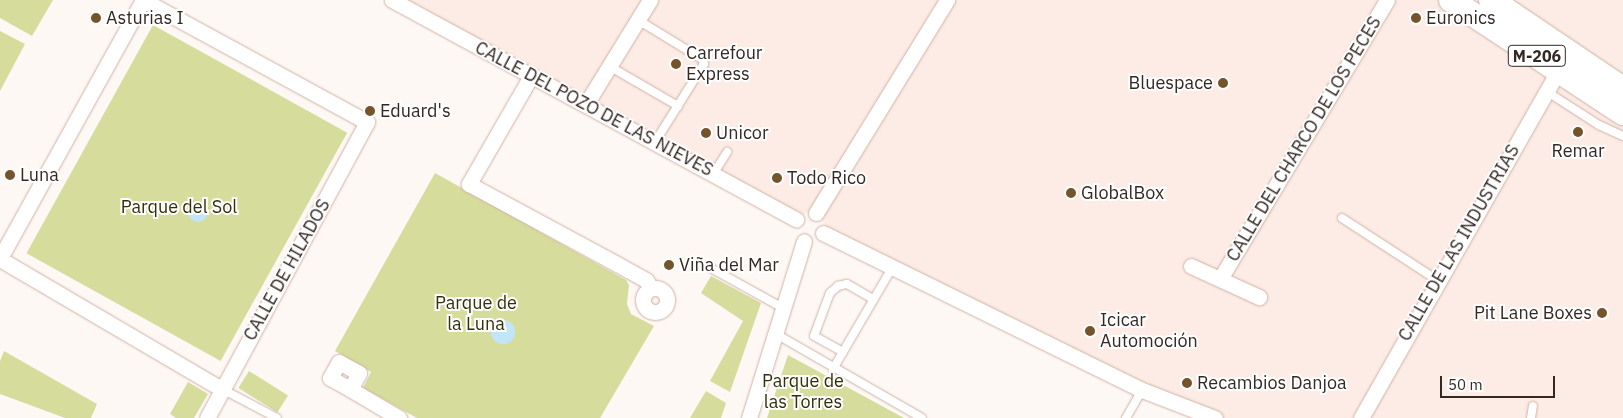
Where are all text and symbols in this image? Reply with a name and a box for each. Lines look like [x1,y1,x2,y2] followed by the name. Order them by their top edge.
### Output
[106,7,184,29] place label: Asturias I
[1426,7,1496,29] place label: Euronics
[90,12,102,24] marker: Asturias I
[1222,12,1386,266] street label: CALLE DEL CHARCO DE LOS PECES
[1410,12,1422,24] marker: Euronics
[471,37,717,181] street label: CALLE DEL POZO DE LAS NIEVES
[1507,42,1567,70] road number: M-206
[686,43,762,86] place label: Carrefour Express
[670,58,682,70] marker: Carrefour Express
[1129,72,1213,94] place label: Bluespace
[1217,77,1229,89] marker: Bluespace
[380,100,451,122] place label: Eduard's
[364,105,376,117] marker: Eduard's
[716,122,769,144] place label: Unicor
[1572,126,1584,138] marker: Remar
[700,127,712,139] marker: Unicor
[1551,140,1605,162] place label: Remar
[1394,141,1524,345] street label: CALLE DE LAS INDUSTRIAS
[20,164,59,186] place label: Luna
[787,167,866,189] place label: Todo Rico
[4,169,16,181] marker: Luna
[771,172,783,184] marker: Todo Rico
[1081,182,1164,204] place label: GlobalBox
[1065,187,1077,199] marker: GlobalBox
[239,195,335,345] street label: CALLE DE HILADOS
[121,196,237,218] park label: Parque del Sol
[679,254,779,276] place label: Viña del Mar
[663,259,675,271] marker: Viña del Mar
[435,293,517,336] park label: Parque de la Luna
[1474,302,1592,324] place label: Pit Lane Boxes
[1596,307,1608,319] marker: Pit Lane Boxes
[1100,310,1198,352] place label: Icicar Automoción
[1084,325,1096,337] marker: Icicar Automoción
[1443,366,1558,398] scale bar
[762,371,844,414] park label: Parque de las Torres
[1197,372,1347,394] place label: Recambios Danjoa
[1448,375,1483,394] text: 50 m
[1181,377,1193,389] marker: Recambios Danjoa

